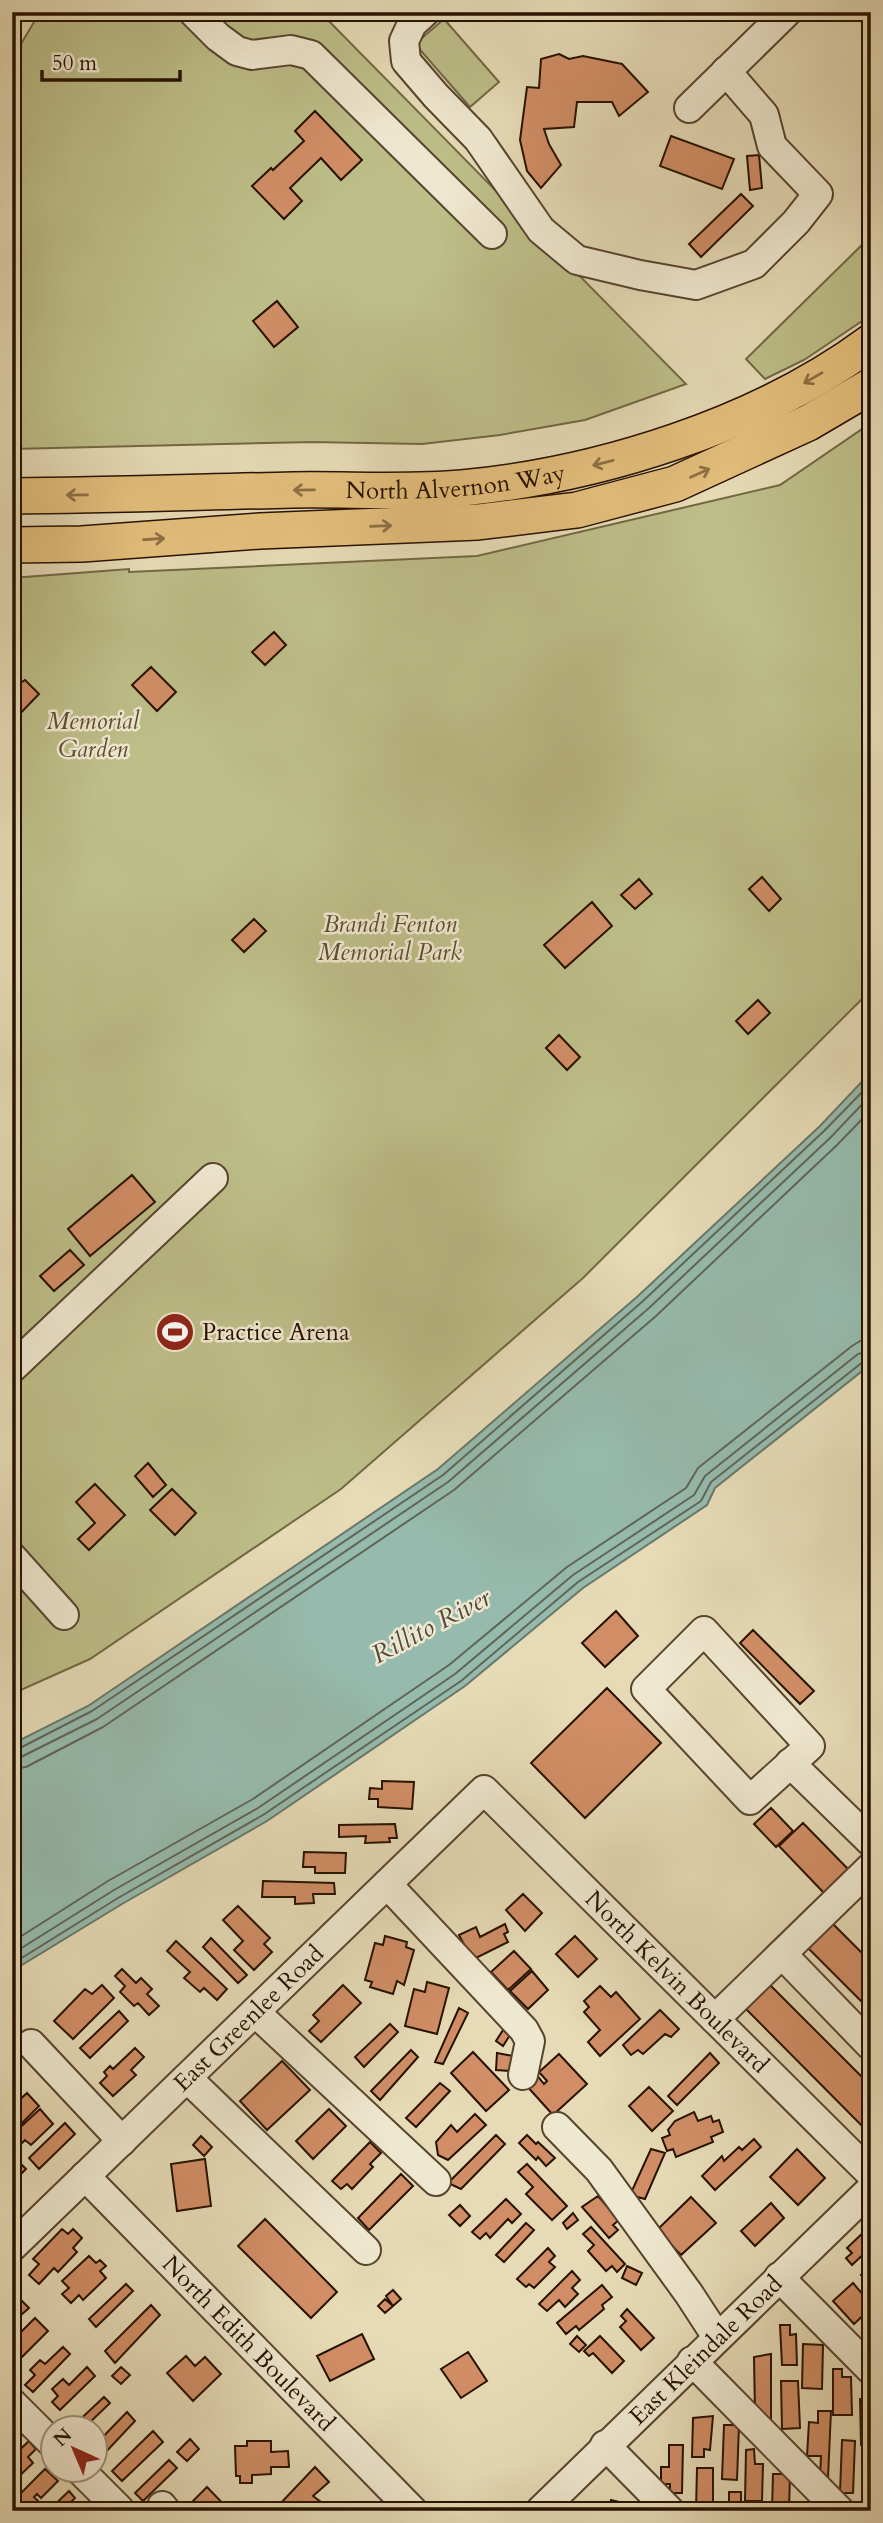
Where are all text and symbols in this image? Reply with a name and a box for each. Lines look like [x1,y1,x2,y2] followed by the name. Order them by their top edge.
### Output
[42,38,180,82] scale bar
[52,49,97,78] text: 50 m
[804,371,824,385] one-way arrow
[345,456,569,507] street label: North Alvernon Way
[592,457,615,470] one-way arrow
[689,466,710,479] one-way arrow
[293,483,316,497] one-way arrow
[66,488,89,502] one-way arrow
[369,519,392,533] one-way arrow
[142,532,165,545] one-way arrow
[47,705,141,766] park label: Memorial Garden
[318,908,462,969] park label: Brandi Fenton Memorial Park
[154,1311,196,1353] sports icon: Practice Arena
[202,1316,350,1349] place label: Practice Arena
[365,1579,498,1672] water label: Rillito River
[578,1883,776,2080] street label: North Kelvin Boulevard
[166,1937,331,2099] street label: East Greenlee Road
[155,2248,343,2439] street label: North Edith Boulevard
[622,2268,790,2432] street label: East Kleindale Road
[38,2414,108,2484] north arrow
[48,2422,78,2453] text: N

